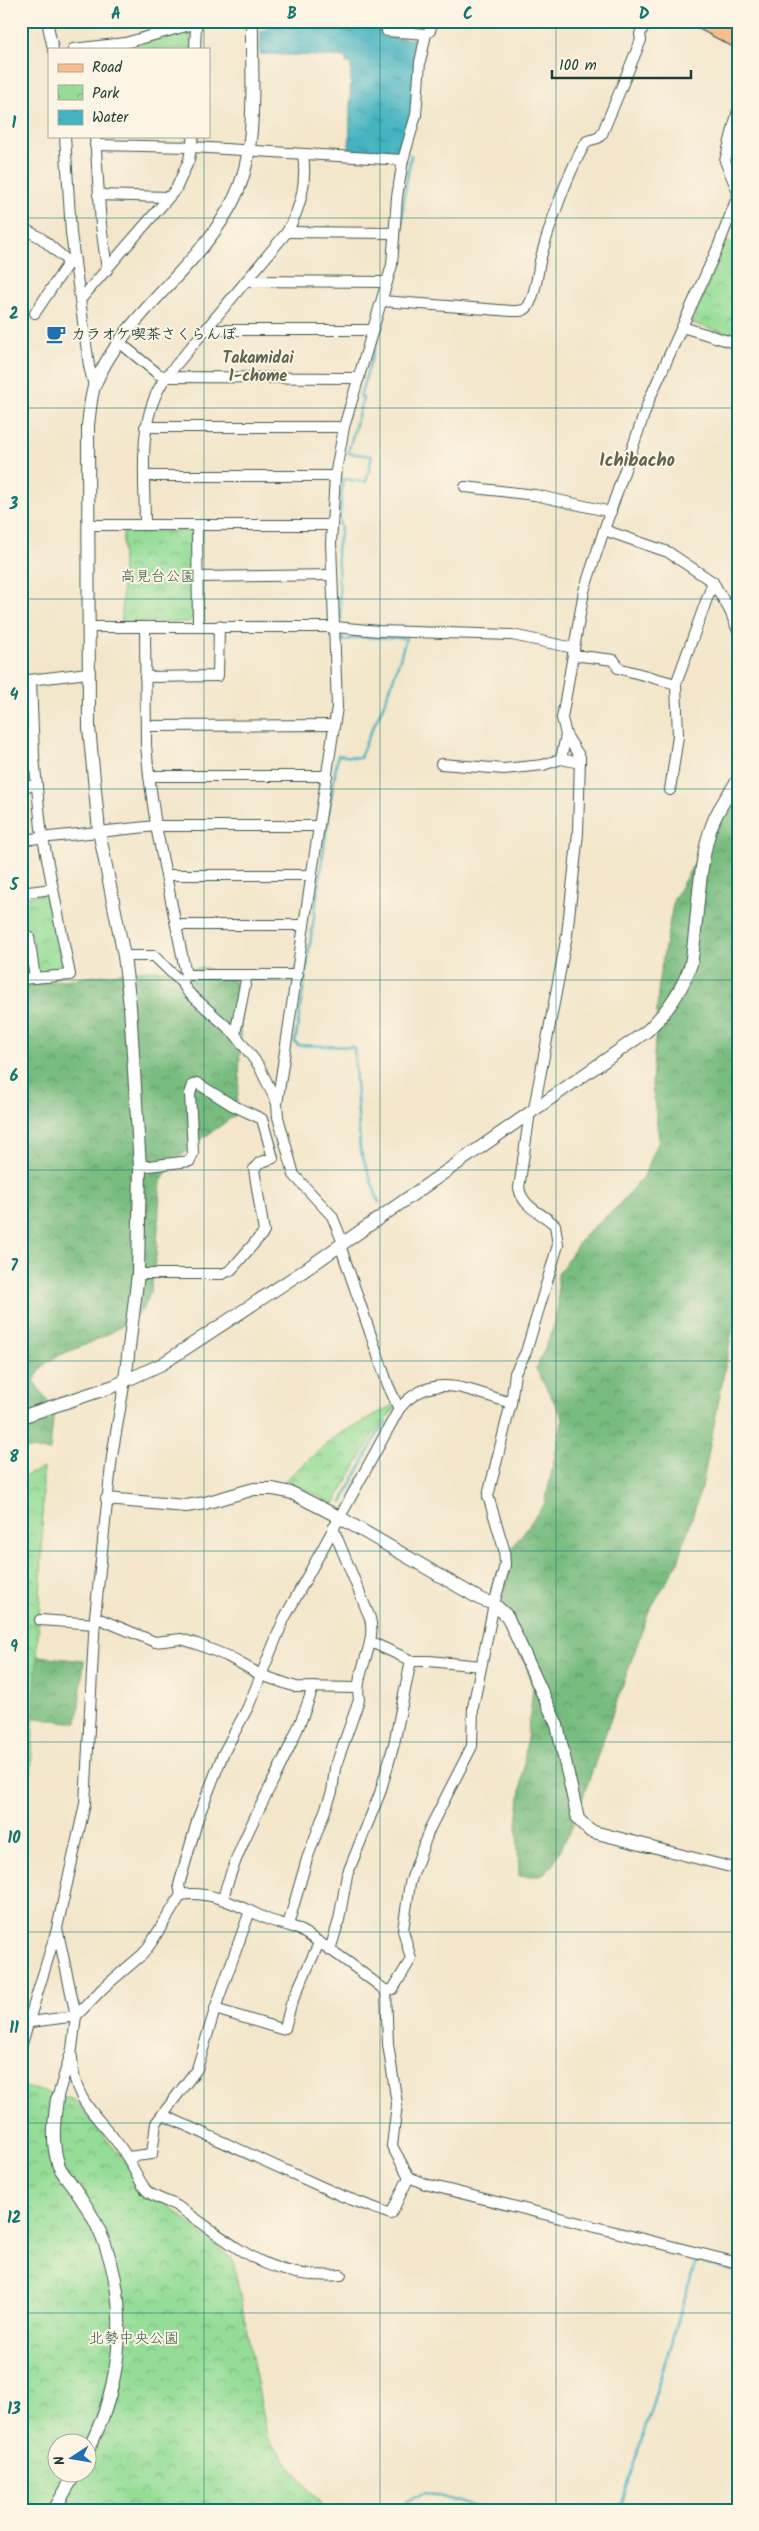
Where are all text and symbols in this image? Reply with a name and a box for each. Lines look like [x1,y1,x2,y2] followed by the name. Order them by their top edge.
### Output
[111,2,121,27] text: A
[287,2,297,27] text: B
[463,2,473,27] text: C
[639,2,650,27] text: D
[48,48,210,138] legend
[552,48,690,80] scale bar
[559,54,597,78] text: 100 m
[92,56,123,80] text: Road
[92,82,120,106] text: Park
[92,106,129,130] text: Water
[12,111,17,136] text: 1
[9,302,19,327] text: 2
[45,323,67,345] cafe icon: カラオケ喫茶さくらんぼ
[71,323,237,347] place label: カラオケ喫茶さくらんぼ
[222,346,294,389] district label: Takamidai 1-chome
[599,447,675,476] district label: Ichibacho
[9,492,19,517] text: 3
[120,565,196,589] park label: 高見台公園
[10,683,19,708] text: 4
[9,873,20,898] text: 5
[10,1064,19,1089] text: 6
[10,1254,18,1279] text: 7
[9,1445,19,1470] text: 8
[10,1635,18,1660] text: 9
[7,1826,21,1851] text: 10
[9,2016,19,2041] text: 11
[7,2206,21,2231] text: 12
[89,2327,179,2351] park label: 北勢中央公園
[7,2397,21,2422] text: 13
[48,2434,98,2484] north arrow
[49,2454,72,2467] text: N

